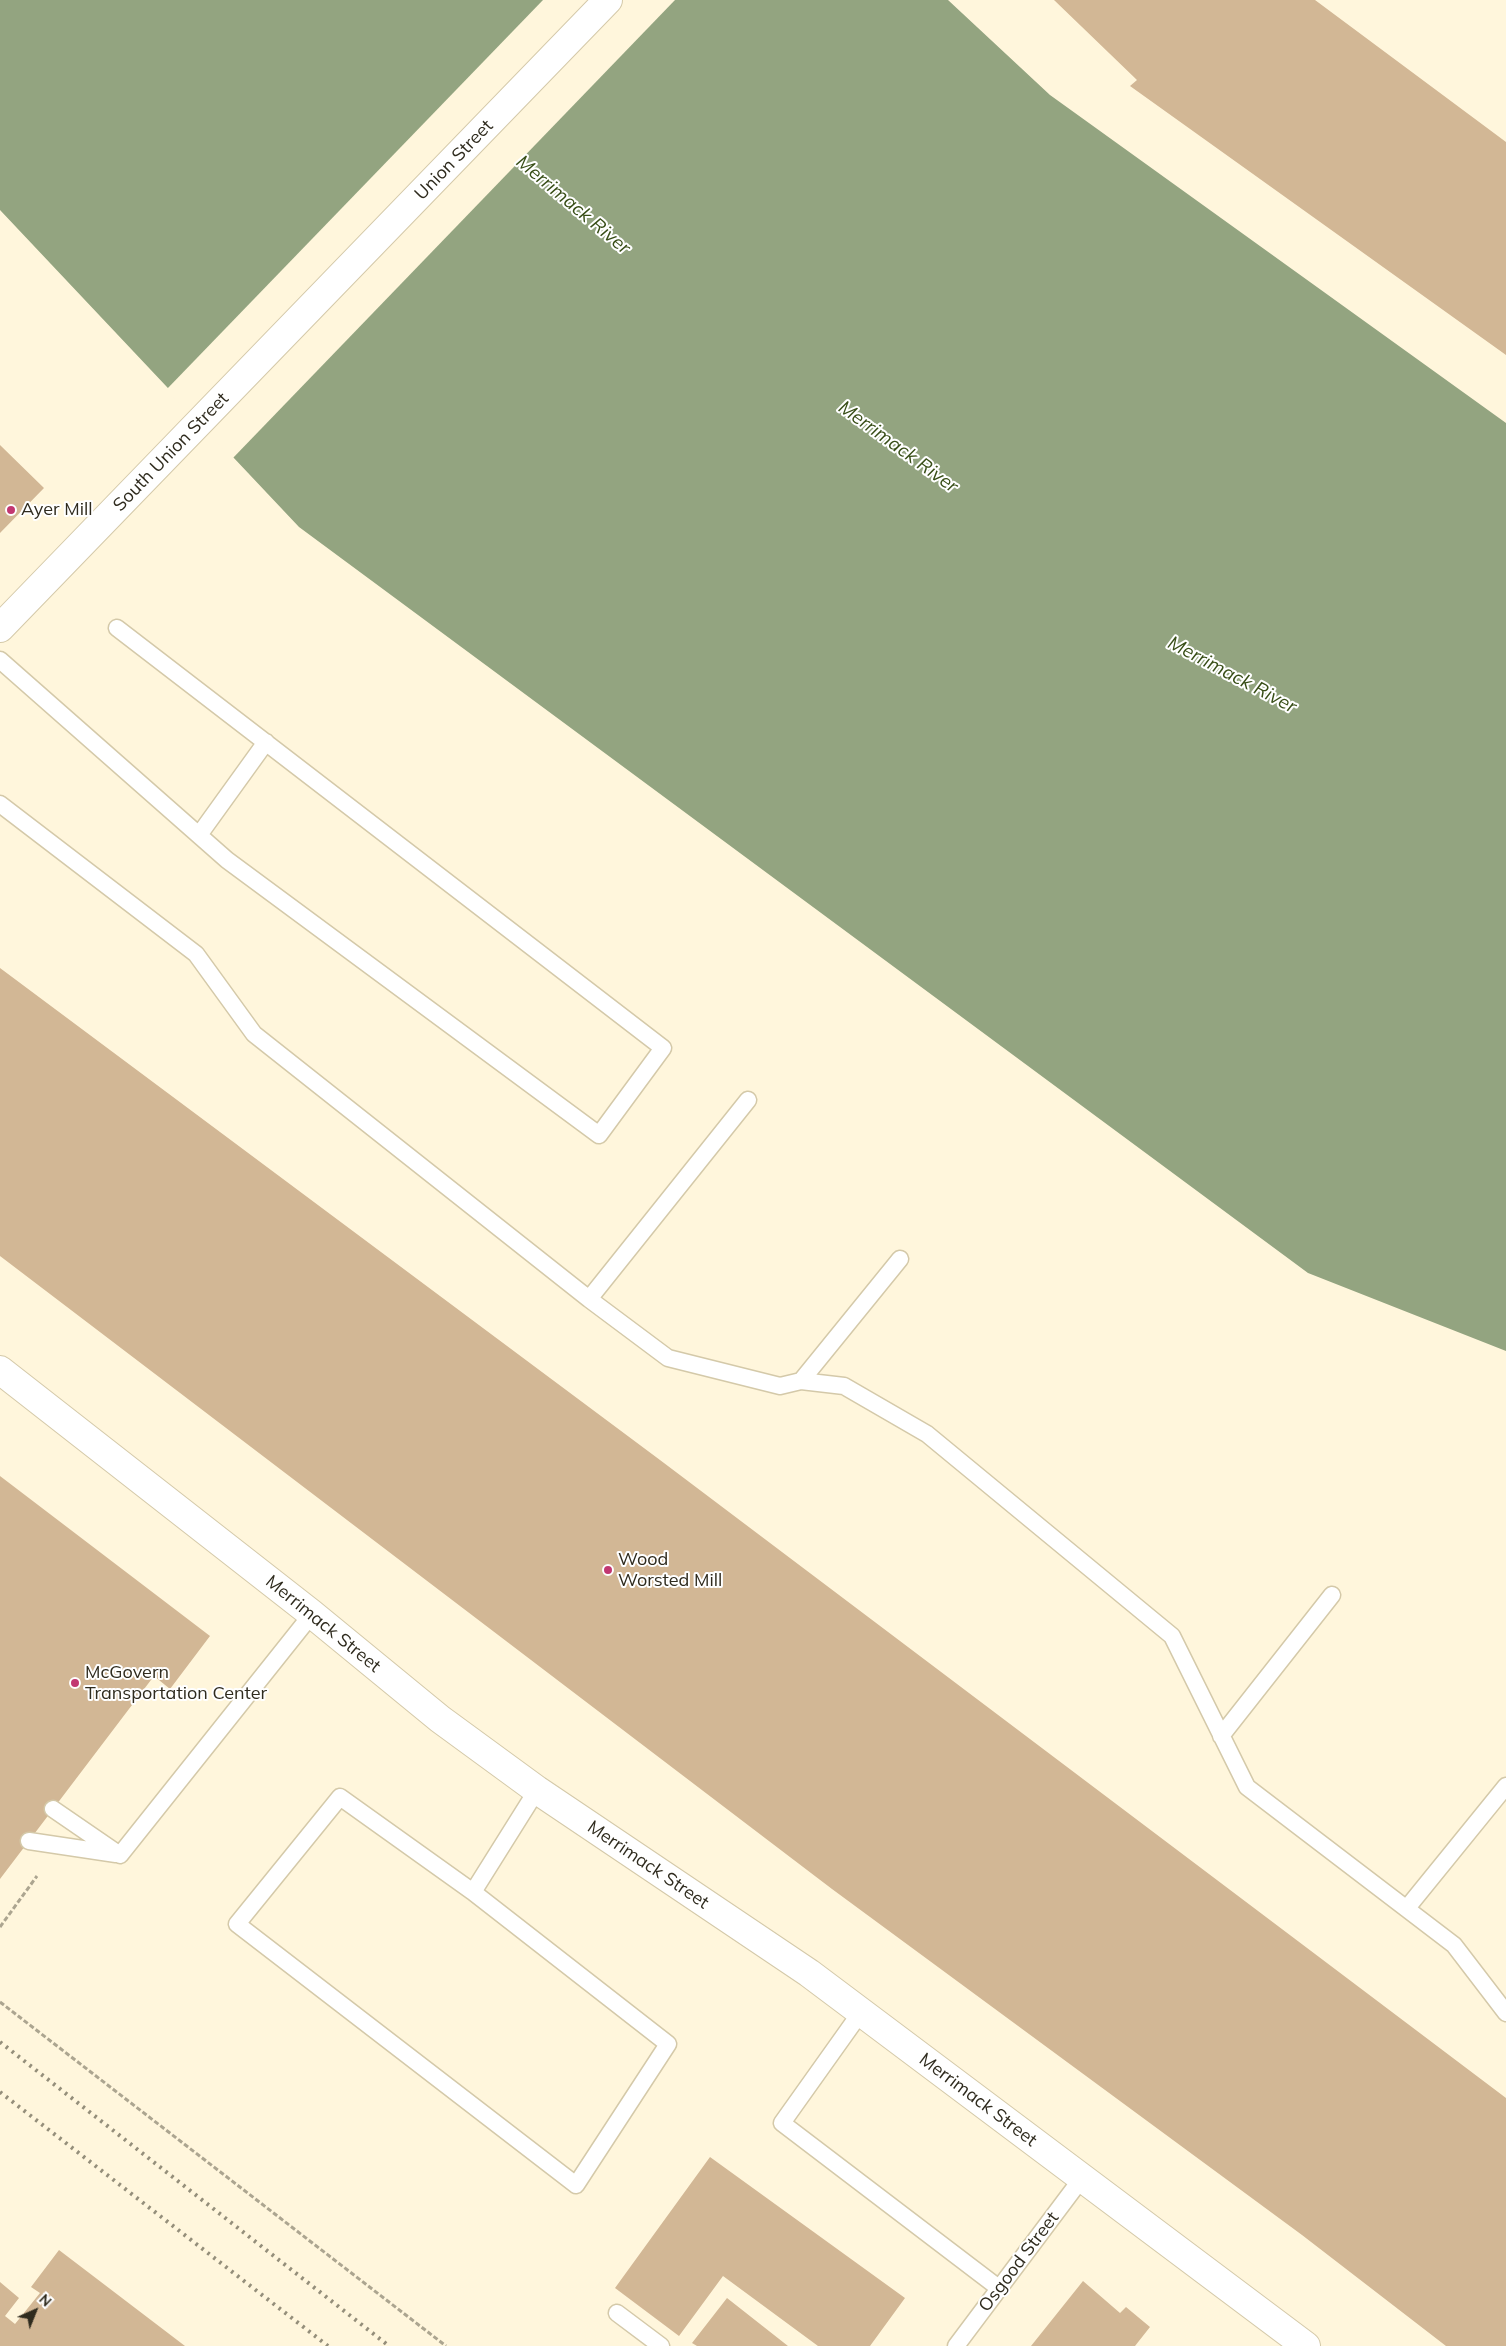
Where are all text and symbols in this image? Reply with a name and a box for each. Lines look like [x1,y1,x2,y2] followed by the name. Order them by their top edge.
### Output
[410,115,498,205] street label: Union Street
[511,151,635,259] water label: Merrimack River
[109,388,233,516] street label: South Union Street
[834,396,962,498] water label: Merrimack River
[21,499,93,521] place label: Ayer Mill
[5,504,17,516] marker: Ayer Mill
[1164,632,1300,718] water label: Merrimack River
[618,1549,722,1592] place label: Wood Worsted Mill
[602,1564,614,1576] marker: Wood Worsted Mill
[261,1571,385,1677] street label: Merrimack Street
[85,1662,267,1705] place label: McGovern Transportation Center
[69,1677,81,1689] marker: McGovern Transportation Center
[583,1816,713,1914] street label: Merrimack Street
[915,2049,1041,2151] street label: Merrimack Street
[974,2208,1064,2316] street label: Osgood Street
[10,2286,60,2336] north arrow
[35,2290,55,2310] text: N

